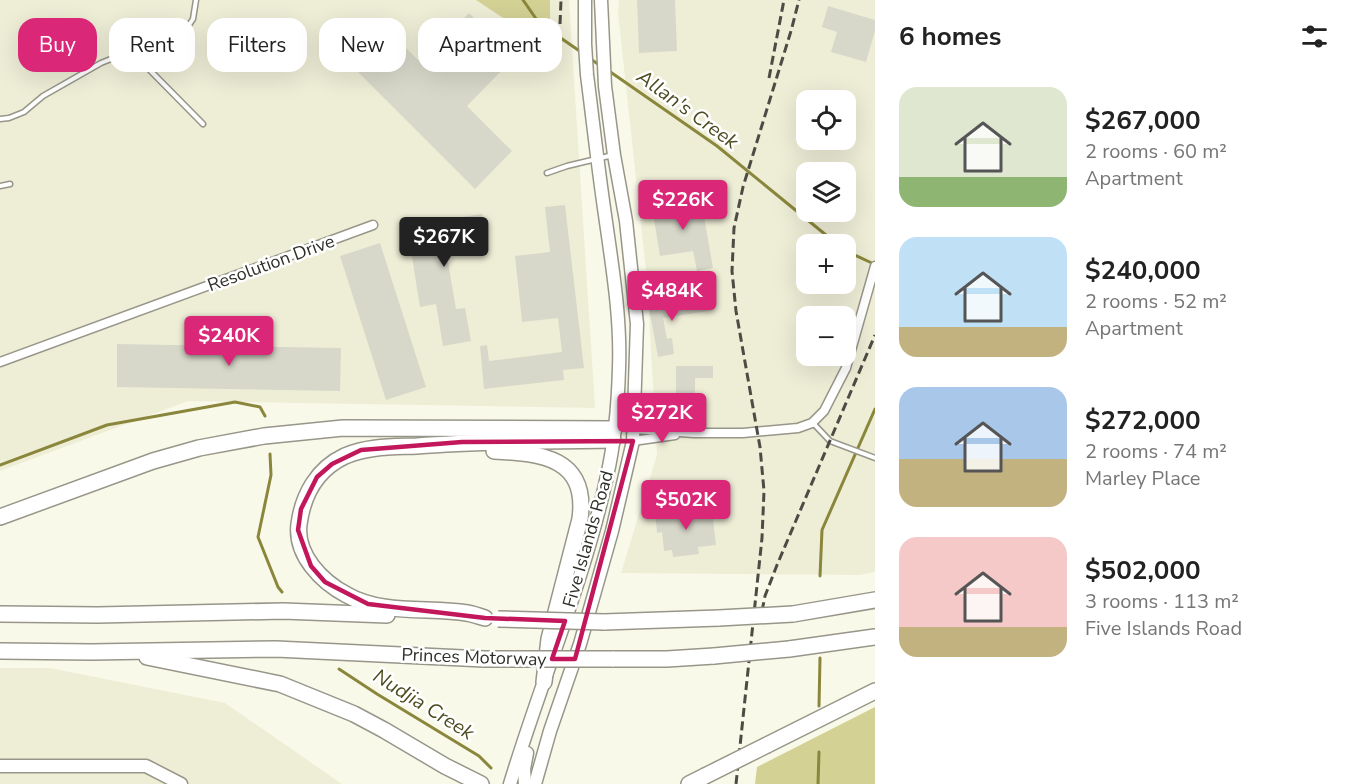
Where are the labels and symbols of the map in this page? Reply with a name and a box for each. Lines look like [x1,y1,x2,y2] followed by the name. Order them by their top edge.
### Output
[631,63,745,156] water label: Allan's Creek
[641,180,725,231] pin: $226K
[402,217,486,268] pin: $267K
[204,229,338,297] street label: Resolution Drive
[630,271,714,322] pin: $484K
[187,316,271,367] pin: $240K
[620,393,704,444] pin: $272K
[557,468,619,610] street label: Five Islands Road
[644,480,728,531] pin: $502K
[401,642,548,672] street label: Princes Motorway
[368,663,480,747] water label: Nudjia Creek

